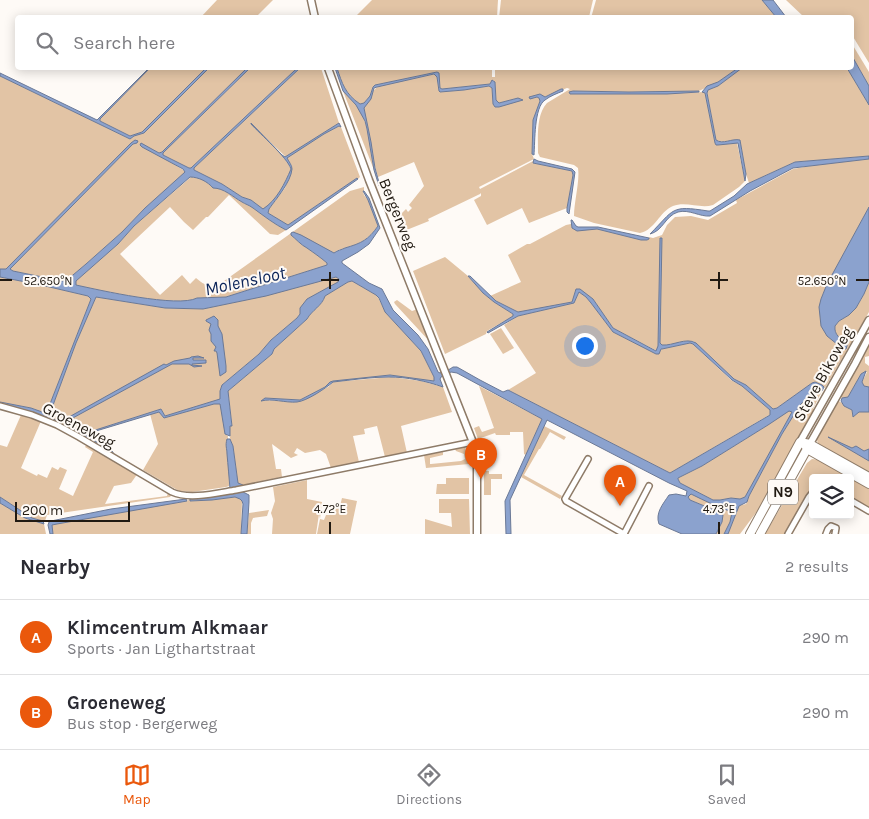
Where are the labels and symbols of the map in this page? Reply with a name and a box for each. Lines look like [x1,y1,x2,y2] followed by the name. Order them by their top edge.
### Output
[375,175,421,253] street label: Bergerweg
[203,262,288,300] water label: Molensloot
[24,274,72,288] text: 52.650°N
[798,274,846,288] text: 52.650°N
[789,323,857,425] street label: Steve Bikoweg
[572,333,598,359] your location
[39,398,119,452] street label: Groeneweg
[465,438,497,479] pin: B
[604,465,636,506] pin: A
[768,480,798,504] road number: N9
[15,499,130,522] scale bar
[314,502,346,516] text: 4.72°E
[703,502,735,516] text: 4.73°E

